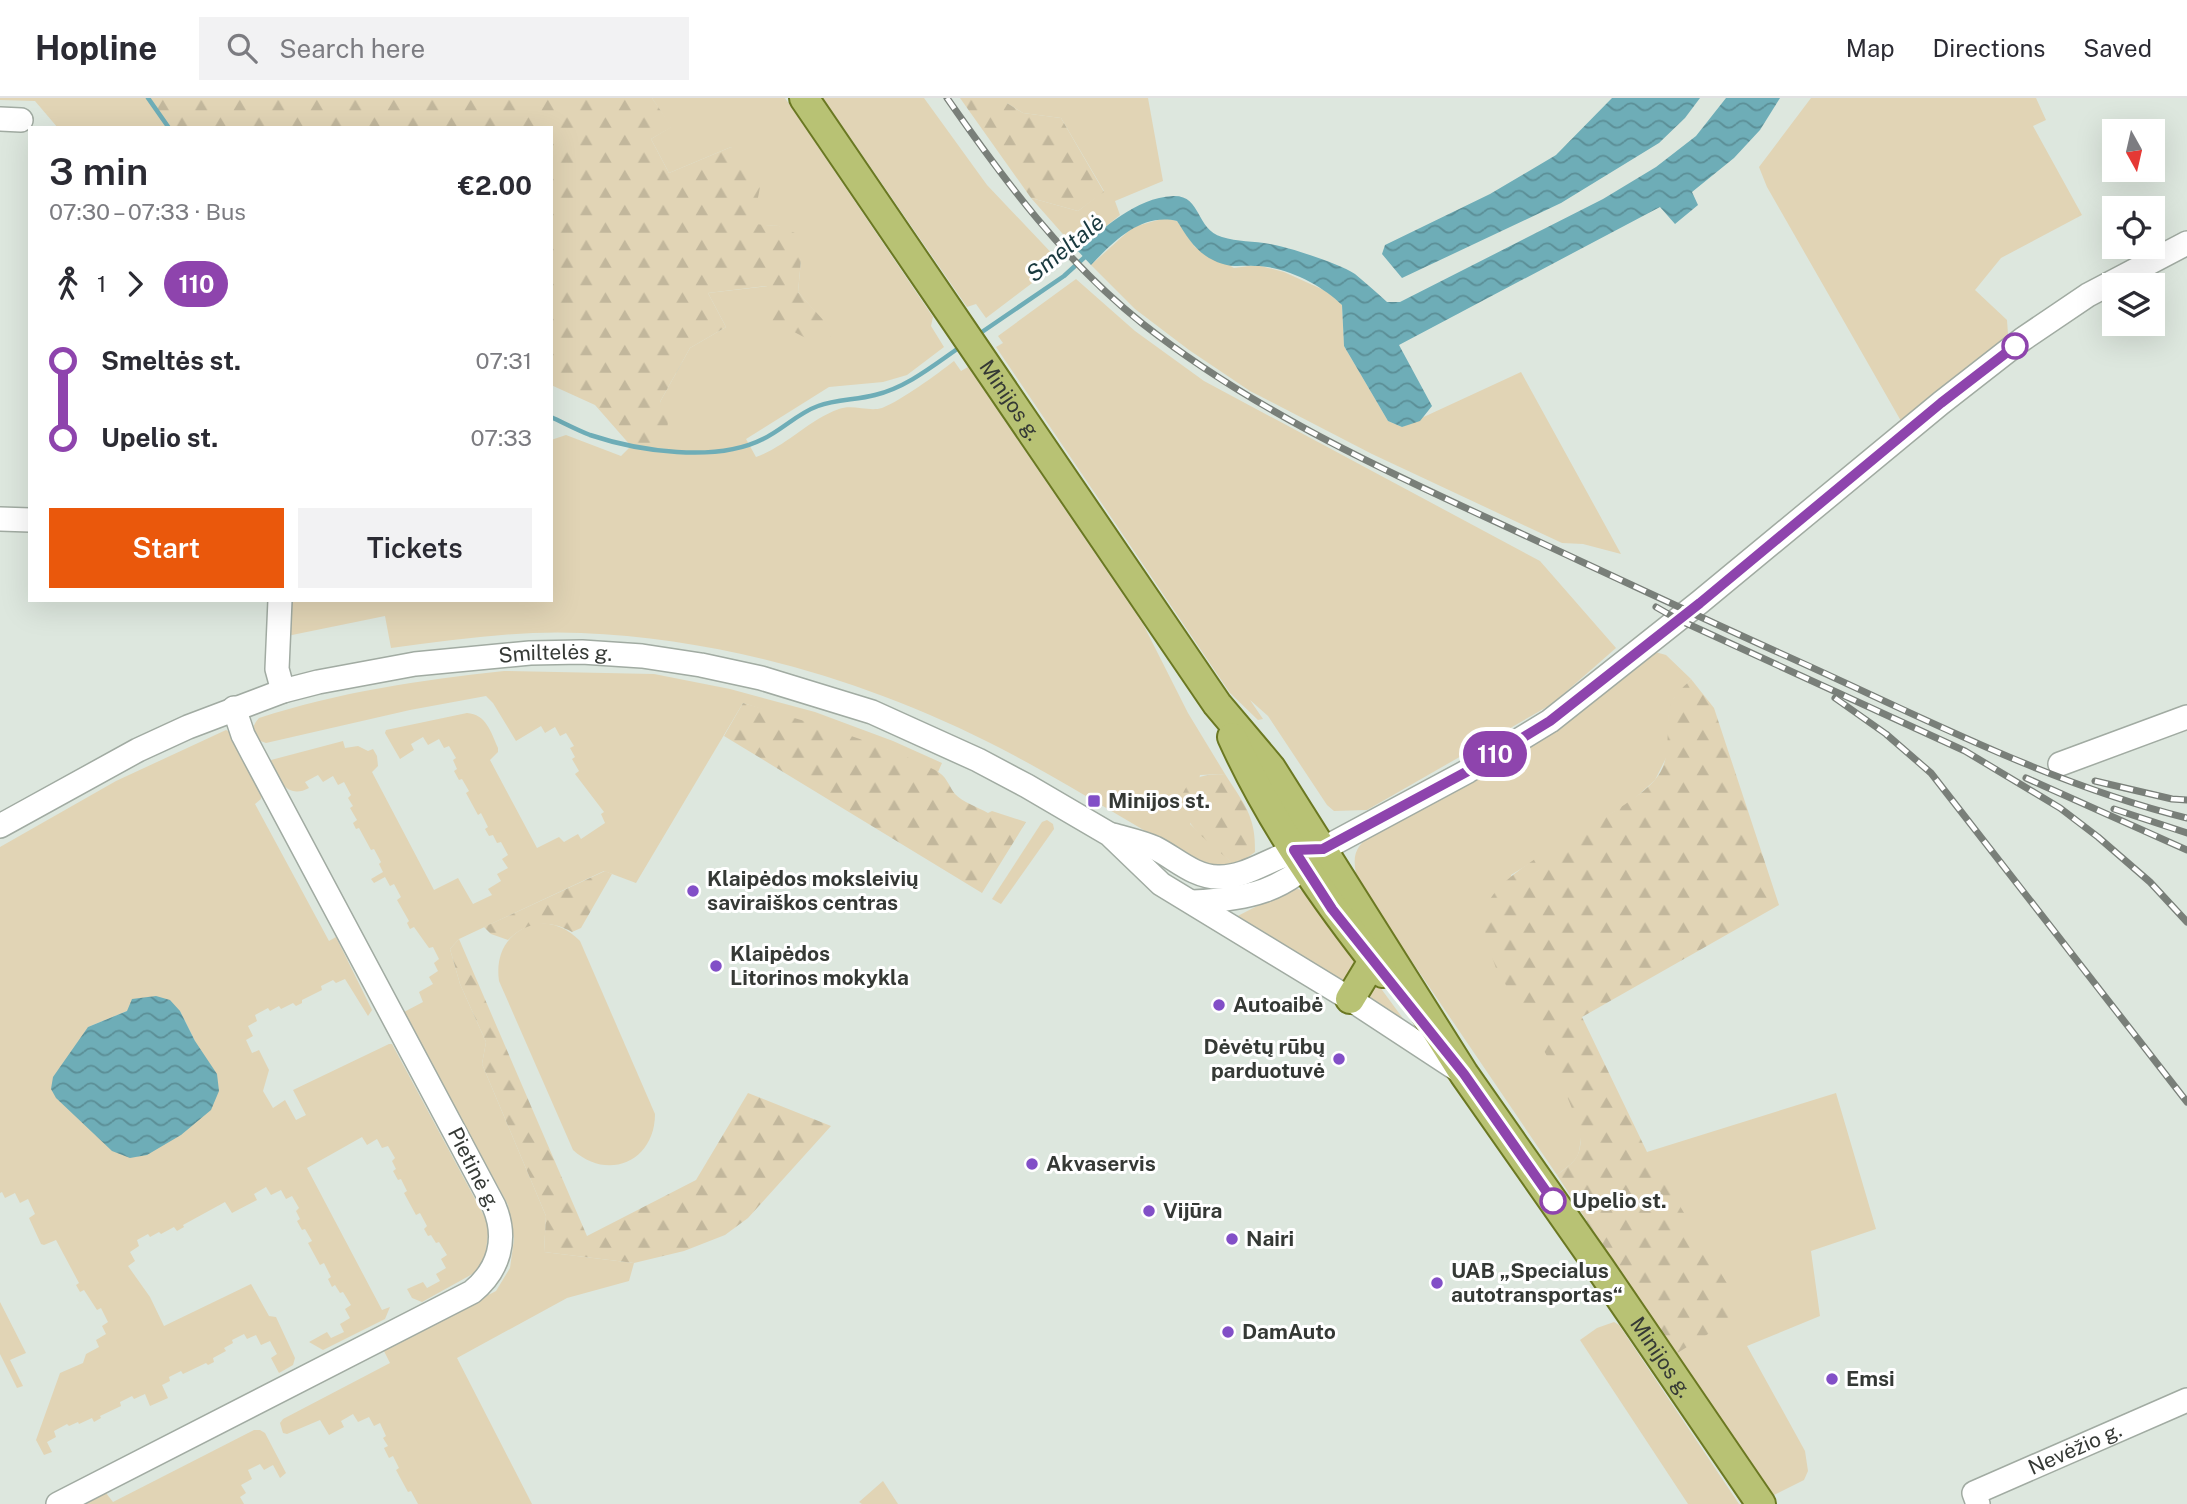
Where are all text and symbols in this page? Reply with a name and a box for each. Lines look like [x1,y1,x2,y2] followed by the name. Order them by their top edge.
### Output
[199,17,689,80] search box
[35,29,157,67] text: Hopline
[223,29,261,67] icon: search
[279,33,425,64] text: Search here
[1846,34,1895,62] text: Map
[1933,34,2045,62] text: Directions
[2083,34,2152,62] text: Saved
[2102,119,2165,182] north arrow
[2102,119,2165,336] map controls
[49,149,148,194] text: 3 min
[458,170,532,201] text: €2.00
[2102,196,2165,259] button: locate
[49,198,246,225] text: 07:30 – 07:33 · Bus
[1020,208,1109,287] water label: Smeltalė
[49,265,87,303] icon: walk
[116,265,154,303] icon: forward
[97,270,106,297] text: 1
[178,270,214,298] text: 110
[2102,273,2165,336] button: layers
[2002,333,2028,359] unlabelled marker
[101,345,241,376] text: Smeltės st.
[475,347,532,374] text: 07:31
[974,355,1047,445] street label: Minijos g.
[101,422,218,453] text: Upelio st.
[471,424,532,451] text: 07:33
[49,508,284,588] button: Start
[298,508,532,588] button: Tickets
[497,639,613,668] street label: Smiltelės g.
[1455,731,1535,777] line badge: 110
[1477,740,1513,768] text: 110
[1108,788,1210,813] place label: Minijos st.
[1086,793,1102,809] marker: Minijos st.
[707,866,919,915] place label: Klaipėdos moksleivių saviraiškos centras
[685,883,701,899] marker: Klaipėdos moksleivių saviraiškos centras
[730,941,909,990] place label: Klaipėdos Litorinos mokykla
[708,958,724,974] marker: Klaipėdos Litorinos mokykla
[1233,992,1323,1017] place label: Autoaibė
[1211,997,1227,1013] marker: Autoaibė
[1203,1034,1325,1083] place label: Dėvėtų rūbų parduotuvė
[1331,1051,1347,1067] marker: Dėvėtų rūbų parduotuvė
[443,1123,506,1215] street label: Pietinė g.
[1046,1151,1156,1176] place label: Akvaservis
[1024,1156,1040,1172] marker: Akvaservis
[1540,1188,1566,1214] marker: Upelio st.
[1572,1188,1667,1213] place label: Upelio st.
[1163,1198,1222,1223] place label: Vijūra
[1141,1203,1157,1219] marker: Vijūra
[1246,1226,1294,1251] place label: Nairi
[1224,1231,1240,1247] marker: Nairi
[1451,1258,1623,1307] place label: UAB „Specialus autotransportas“
[1429,1275,1445,1291] marker: UAB „Specialus autotransportas“
[1625,1312,1698,1402] street label: Minijos g.
[1242,1319,1336,1344] place label: DamAuto
[1220,1324,1236,1340] marker: DamAuto
[1846,1366,1895,1391] place label: Emsi
[1824,1371,1840,1387] marker: Emsi
[2024,1417,2125,1480] street label: Nevėžio g.

